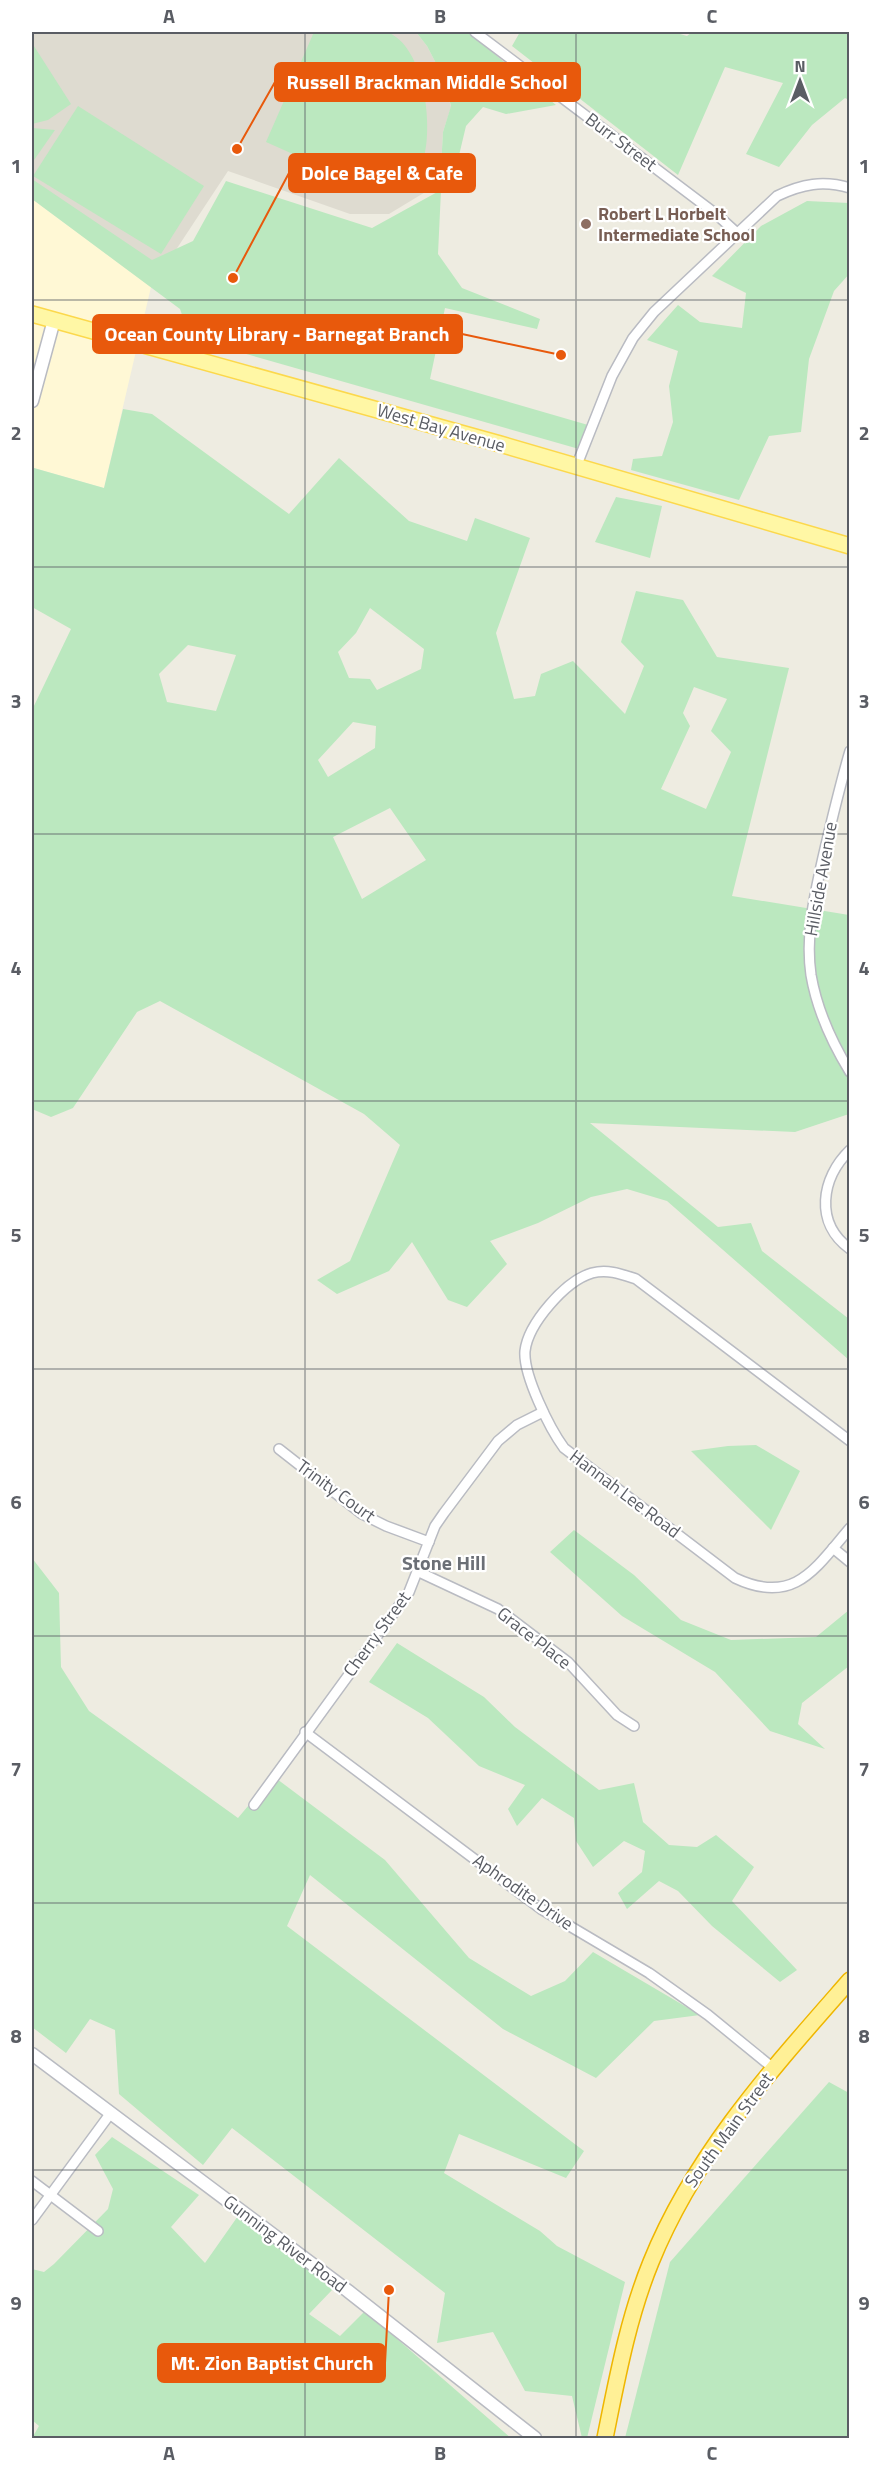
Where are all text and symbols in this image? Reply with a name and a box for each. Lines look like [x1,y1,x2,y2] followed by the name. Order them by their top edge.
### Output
[163,0,175,31] text: A
[434,0,446,31] text: B
[707,0,718,31] text: C
[770,51,830,111] north arrow
[794,54,806,78] text: N
[275,63,580,101] callout: Russell Brackman Middle School
[286,66,568,97] text: Russell Brackman Middle School
[580,106,663,178] street label: Burr Street
[10,150,22,181] text: 1
[858,150,870,181] text: 1
[289,154,475,192] callout: Dolce Bagel & Cafe
[301,157,463,188] text: Dolce Bagel & Cafe
[598,200,755,248] place label: Robert L Horbelt Intermediate School
[579,217,593,231] marker: Robert L Horbelt Intermediate School
[93,315,462,353] callout: Ocean County Library - Barnegat Branch
[105,318,450,349] text: Ocean County Library - Barnegat Branch
[374,396,508,459] street label: West Bay Avenue
[10,417,22,448] text: 2
[858,417,870,448] text: 2
[10,685,22,716] text: 3
[858,685,870,716] text: 3
[797,820,844,938] street label: Hillside Avenue
[10,952,22,983] text: 4
[858,952,870,983] text: 4
[10,1219,22,1250] text: 5
[858,1219,870,1250] text: 5
[564,1443,686,1544] street label: Hannah Lee Road
[291,1453,382,1529] street label: Trinity Court
[10,1486,22,1517] text: 6
[858,1486,870,1517] text: 6
[402,1547,486,1578] district label: Stone Hill
[336,1585,417,1682] street label: Cherry Street
[491,1600,577,1675] street label: Grace Place
[10,1753,22,1784] text: 7
[858,1753,870,1784] text: 7
[467,1847,579,1936] street label: Aphrodite Drive
[10,2020,22,2051] text: 8
[858,2020,870,2051] text: 8
[677,2066,780,2193] street label: South Main Street
[218,2188,353,2299] street label: Gunning River Road
[10,2287,22,2318] text: 9
[858,2287,870,2318] text: 9
[158,2344,385,2382] callout: Mt. Zion Baptist Church
[170,2347,374,2378] text: Mt. Zion Baptist Church
[163,2437,175,2468] text: A
[434,2437,446,2468] text: B
[707,2437,718,2468] text: C

